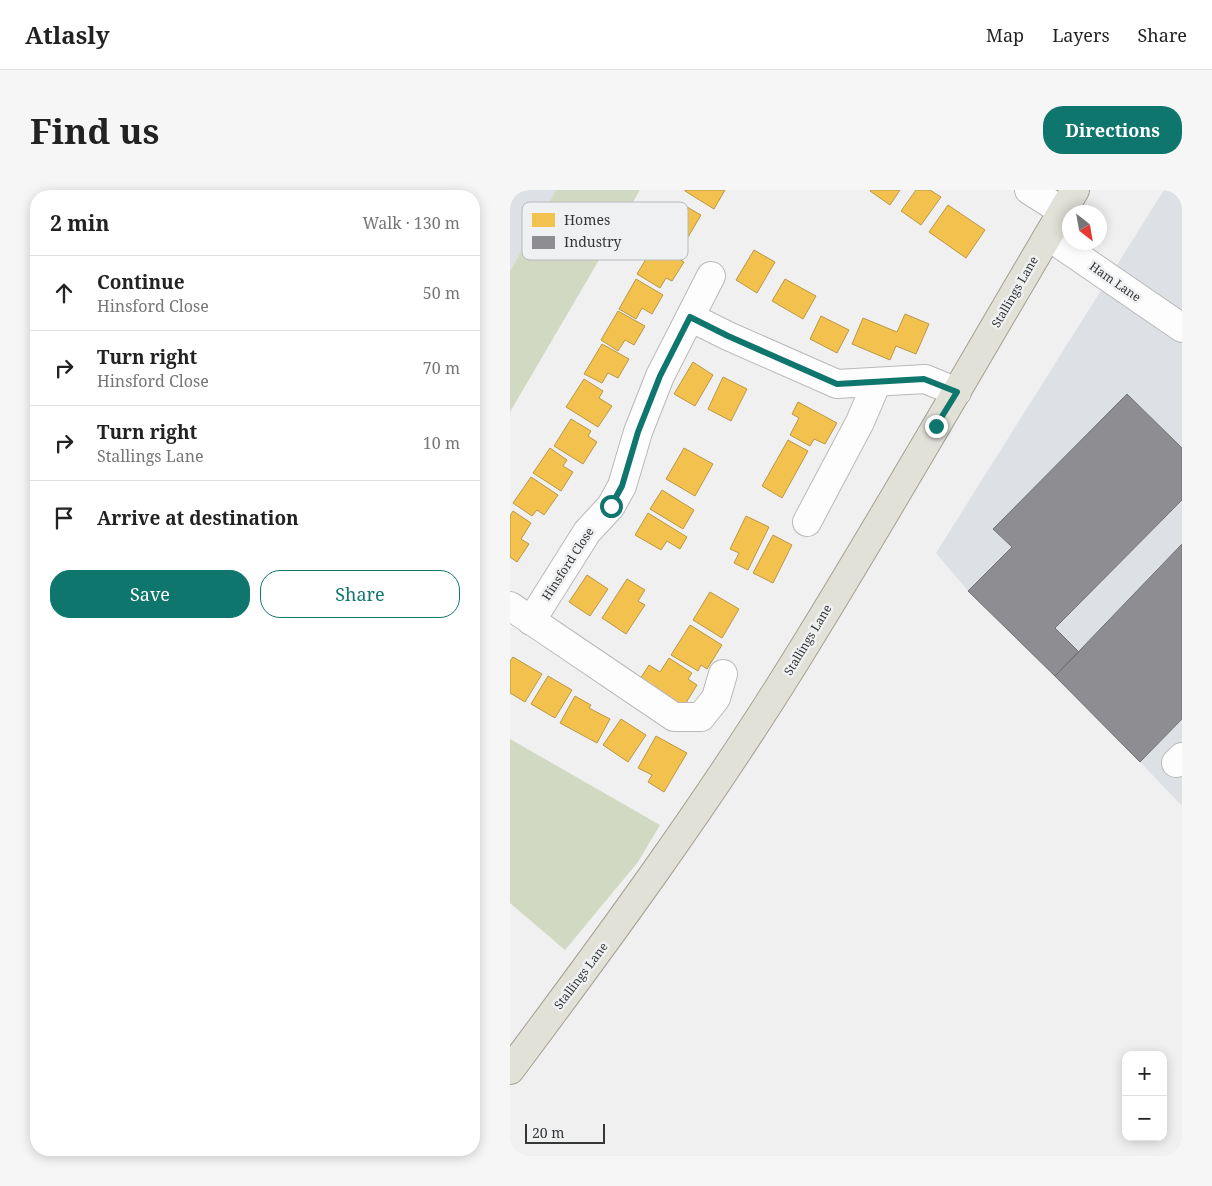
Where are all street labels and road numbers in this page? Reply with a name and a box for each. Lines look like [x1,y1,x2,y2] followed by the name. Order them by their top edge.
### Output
[987,253,1042,331] street label: Stallings Lane
[1086,258,1144,306] street label: Ham Lane
[538,524,598,604] street label: Hinsford Close
[780,601,835,678] street label: Stallings Lane
[550,939,611,1013] street label: Stallings Lane

